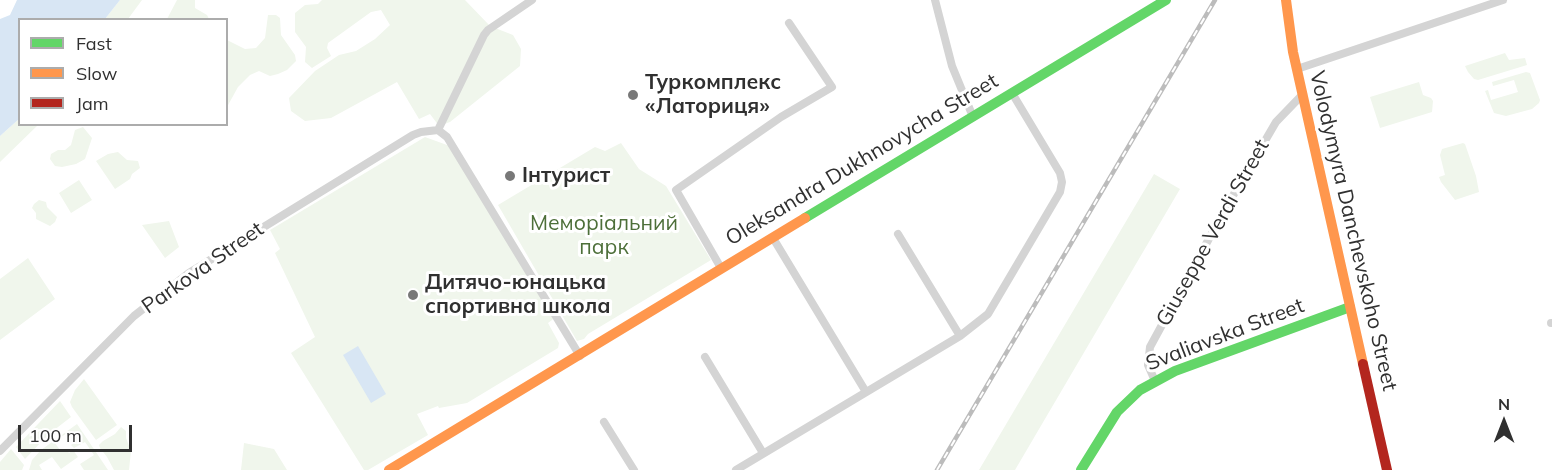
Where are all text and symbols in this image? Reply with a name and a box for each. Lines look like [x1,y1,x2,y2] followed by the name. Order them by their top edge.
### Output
[18,18,228,126] legend
[76,32,112,55] text: Fast
[76,62,117,85] text: Slow
[721,69,1003,251] street label: Oleksandra Dukhnovycha Street
[1304,69,1402,393] street label: Volodymyra Danchevskoho Street
[645,70,781,120] place label: Туркомплекс «Латориця»
[626,88,640,102] marker: Туркомплекс «Латориця»
[76,92,109,115] text: Jam
[1151,135,1275,331] street label: Giuseppe Verdi Street
[522,163,610,189] place label: Інтурист
[503,169,517,183] marker: Інтурист
[530,211,678,261] park label: Меморіальний парк
[137,217,269,319] street label: Parkova Street
[425,270,611,320] place label: Дитячо-юнацька спортивна школа
[406,288,420,302] marker: Дитячо-юнацька спортивна школа
[1142,293,1308,377] street label: Svaliavska Street
[1474,392,1534,452] north arrow
[1498,394,1510,414] text: N
[21,413,135,451] scale bar
[29,424,82,447] text: 100 m

